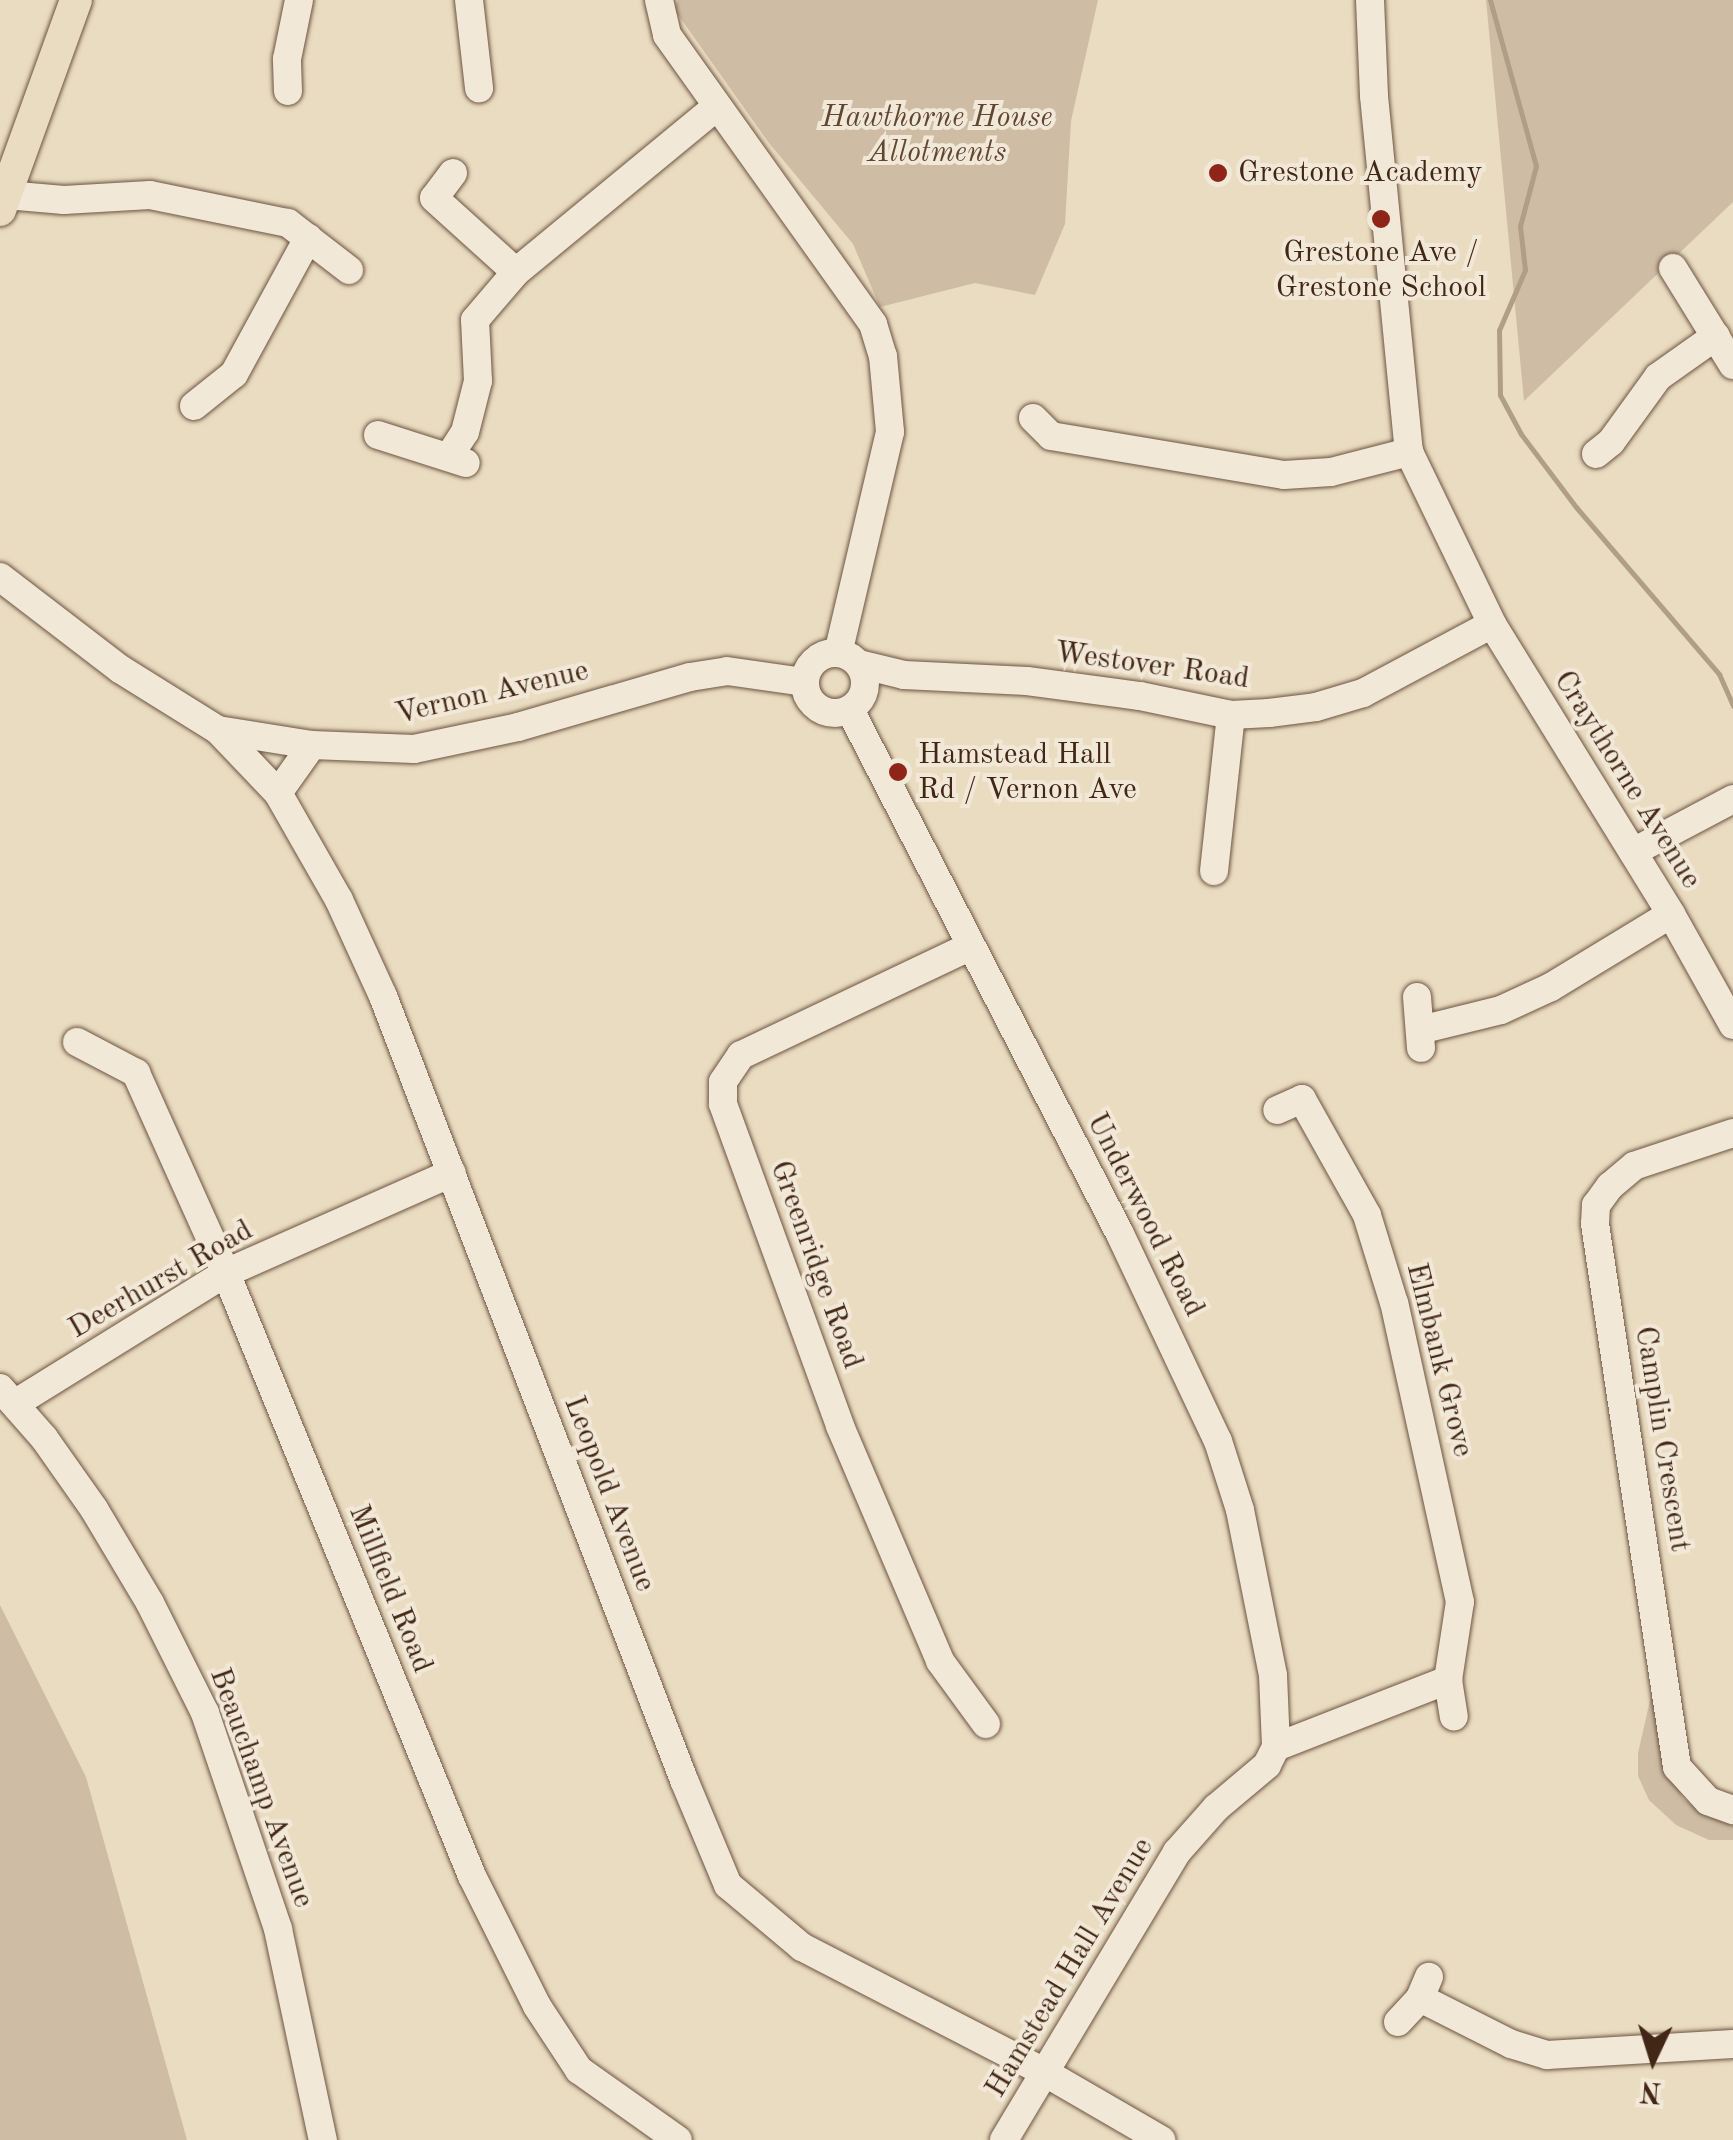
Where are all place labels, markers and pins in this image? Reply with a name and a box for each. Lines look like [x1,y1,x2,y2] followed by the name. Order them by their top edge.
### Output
[1238,155,1482,191] place label: Grestone Academy
[1207,162,1229,184] marker: Grestone Academy
[1370,208,1392,230] marker: Grestone Ave / Grestone School
[1276,235,1486,306] place label: Grestone Ave / Grestone School
[918,737,1137,808] place label: Hamstead Hall Rd / Vernon Ave
[887,761,909,783] marker: Hamstead Hall Rd / Vernon Ave

